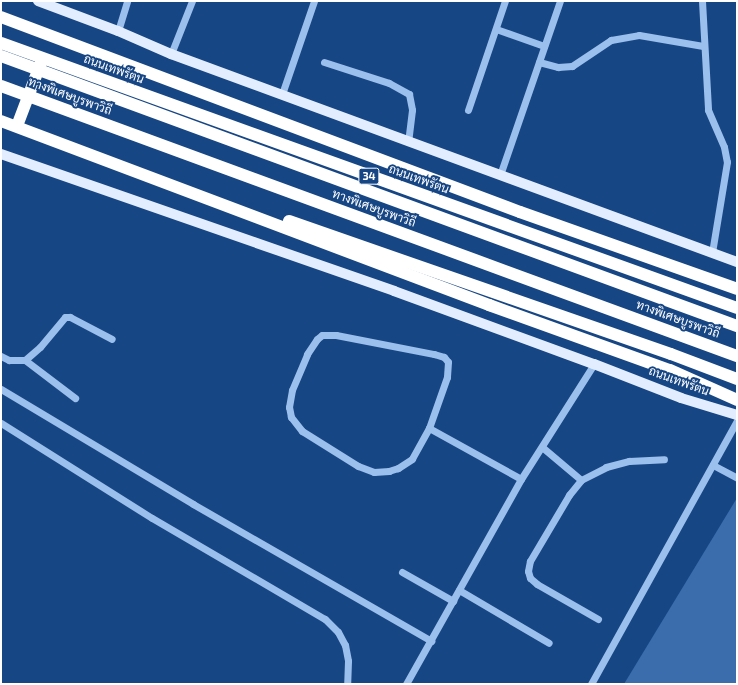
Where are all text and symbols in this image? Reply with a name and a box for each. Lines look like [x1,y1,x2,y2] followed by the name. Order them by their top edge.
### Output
[82,51,146,87] street label: ถนนเทพรัตน
[26,74,114,118] street label: ทางพิเศษบูรพาวิถี
[387,161,451,197] street label: ถนนเทพรัตน
[358,167,380,185] road number: 34
[330,186,418,230] street label: ทางพิเศษบูรพาวิถี
[634,297,722,341] street label: ทางพิเศษบูรพาวิถี
[647,363,711,399] street label: ถนนเทพรัตน

